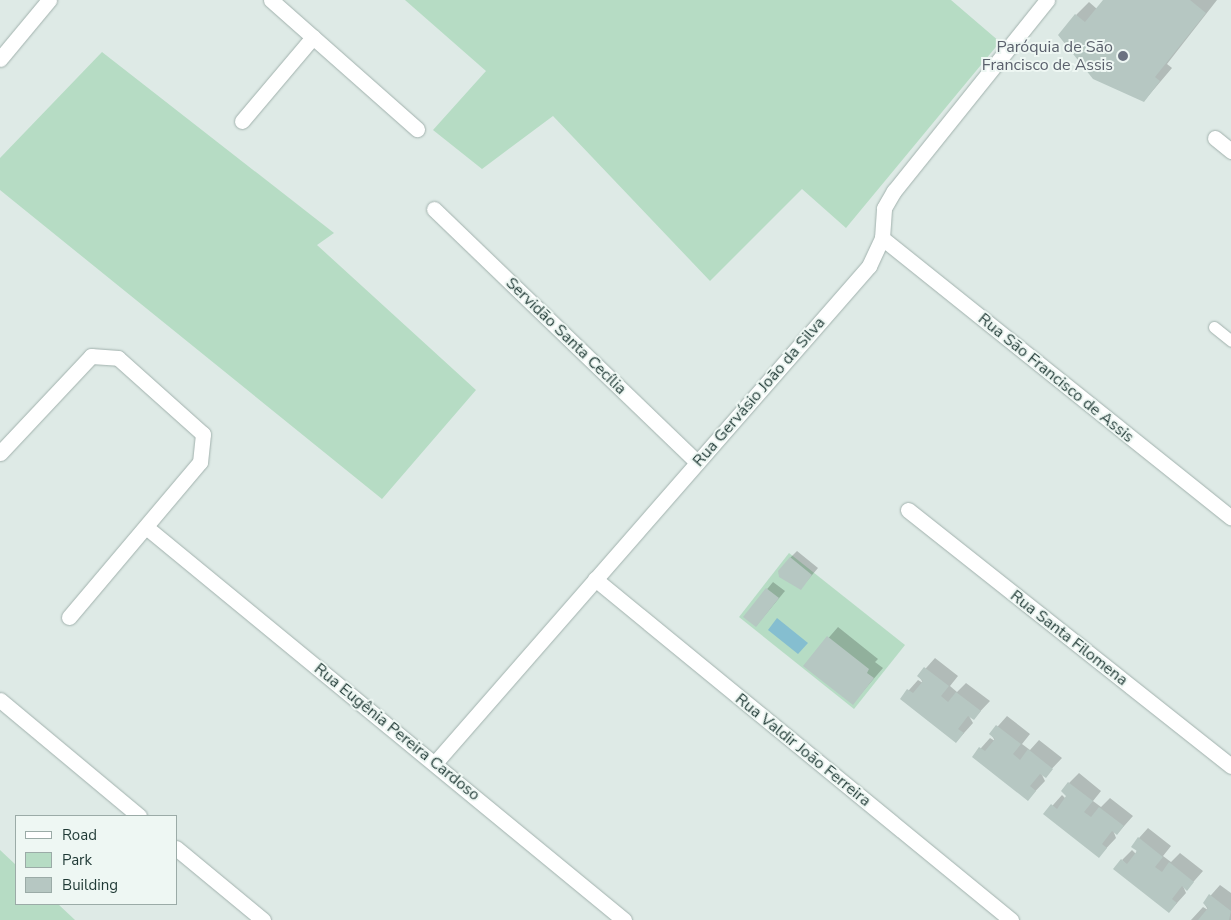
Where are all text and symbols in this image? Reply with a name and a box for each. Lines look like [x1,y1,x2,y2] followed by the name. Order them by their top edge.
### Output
[982,37,1113,75] place label: Paróquia de São Francisco de Assis
[1117,50,1129,62] marker: Paróquia de São Francisco de Assis
[502,274,630,398] street label: Servidão Santa Cecília
[974,309,1138,447] street label: Rua São Francisco de Assis
[689,313,829,471] street label: Rua Gervásio João da Silva
[1006,586,1132,690] street label: Rua Santa Filomena
[310,659,484,805] street label: Rua Eugênia Pereira Cardoso
[731,689,875,811] street label: Rua Valdir João Ferreira
[15,815,178,905] legend
[62,825,97,845] text: Road
[62,850,92,870] text: Park
[62,875,118,895] text: Building

